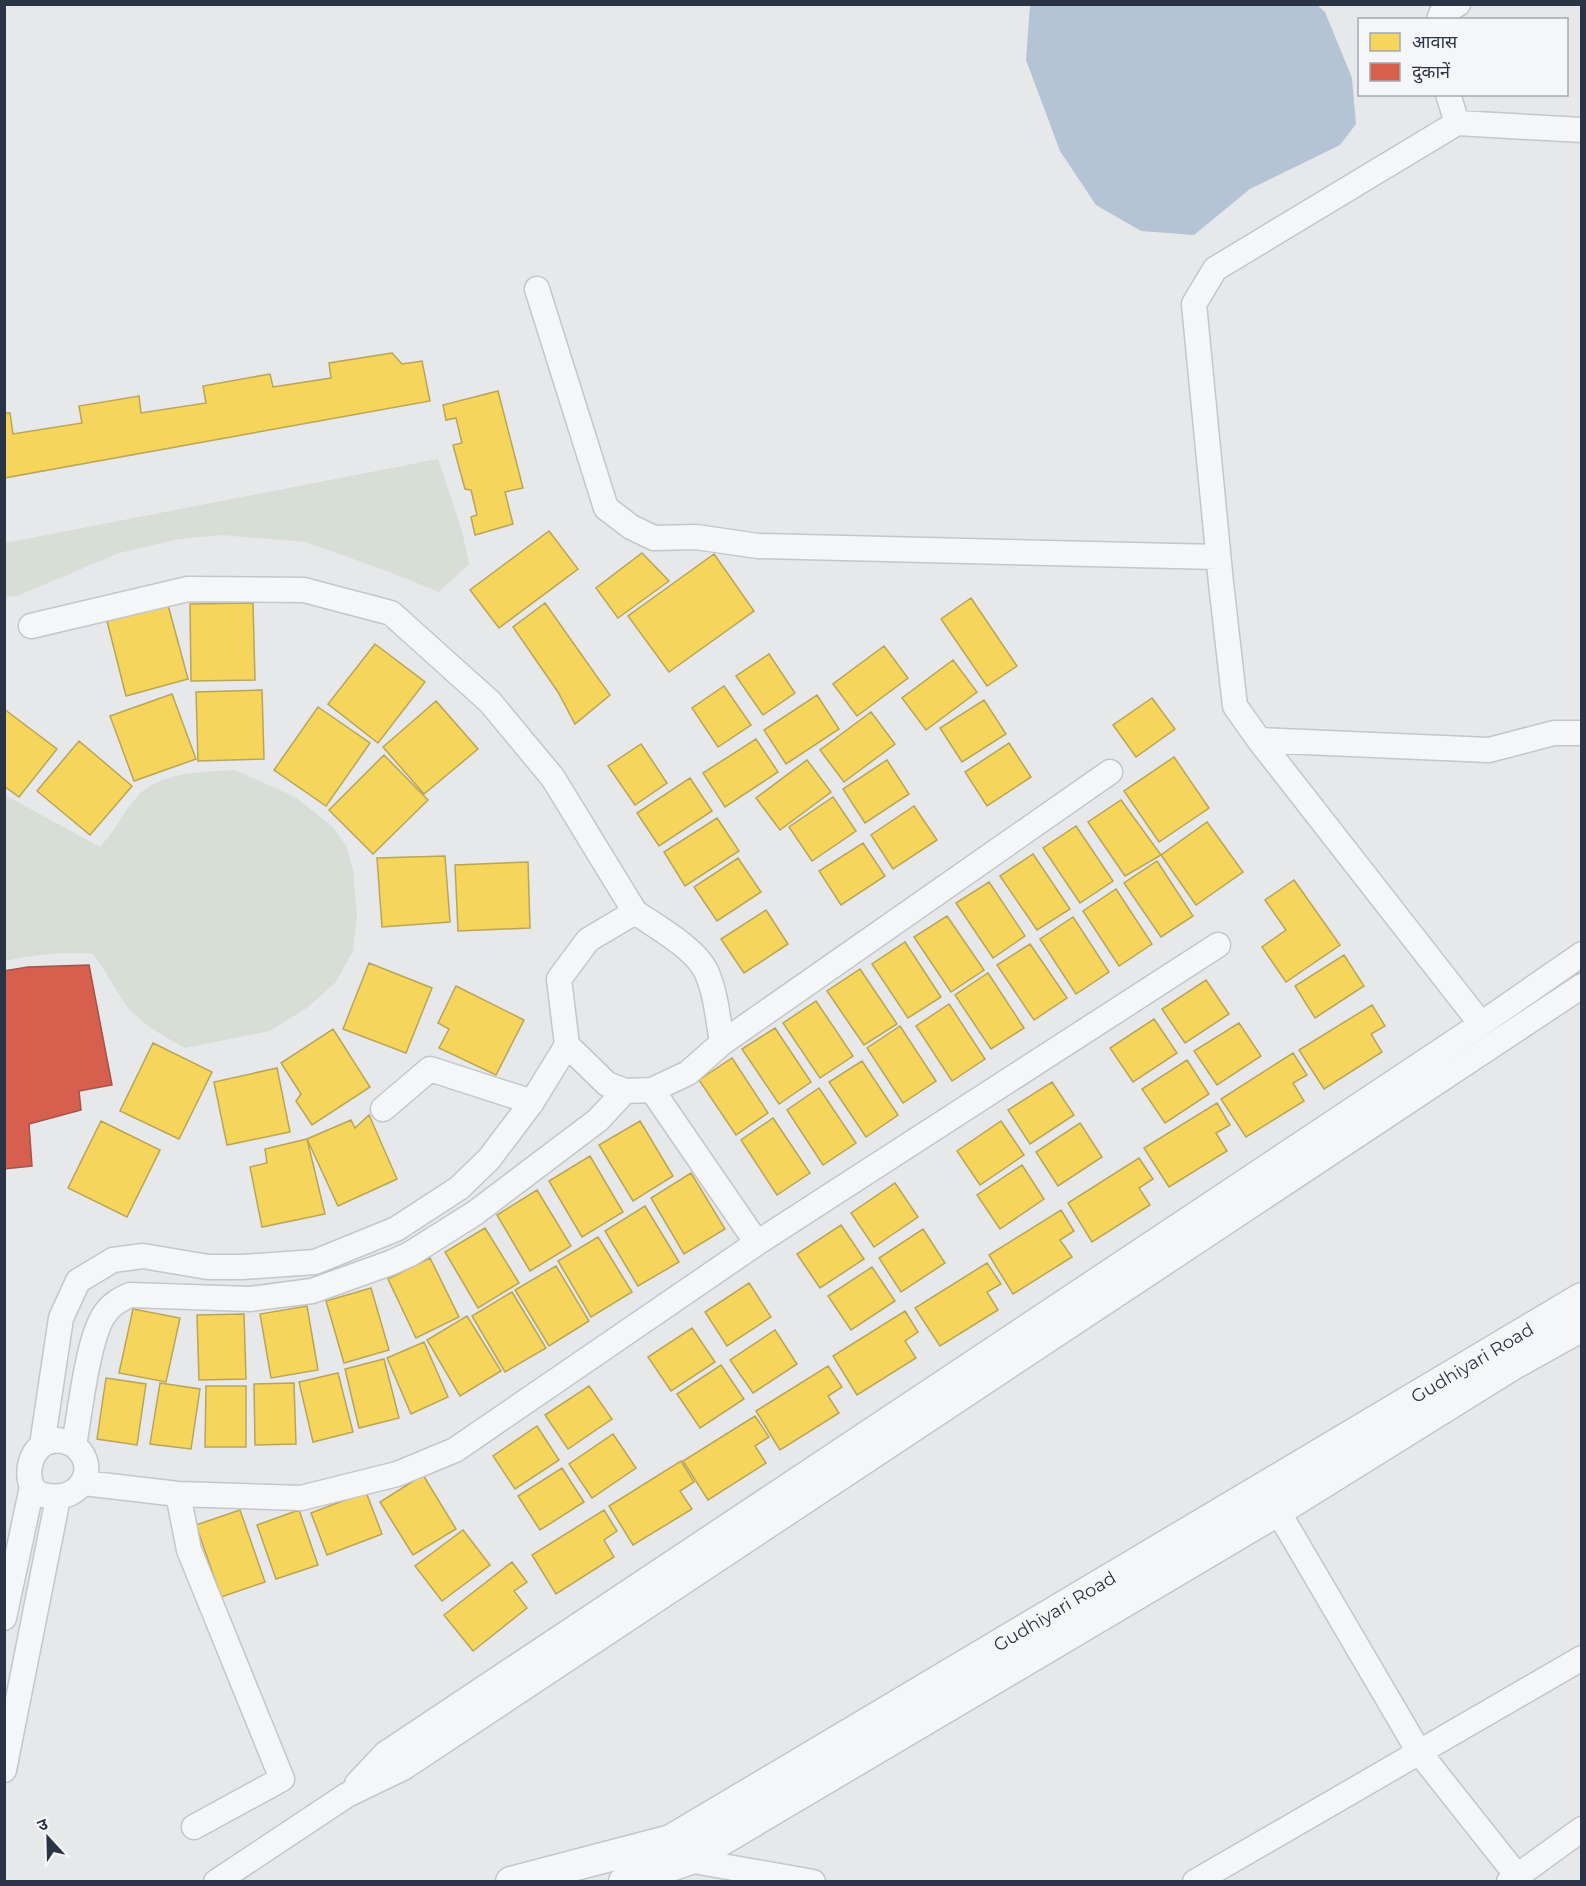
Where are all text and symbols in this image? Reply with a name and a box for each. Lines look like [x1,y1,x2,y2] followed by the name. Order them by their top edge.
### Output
[1358,18,1568,96] legend
[1412,31,1458,53] text: आवास
[1412,61,1451,84] text: दुकानें
[1407,1318,1538,1408] street label: Gudhiyari Road
[989,1567,1120,1657] street label: Gudhiyari Road
[18,1808,78,1868] north arrow
[35,1814,51,1835] text: उ

